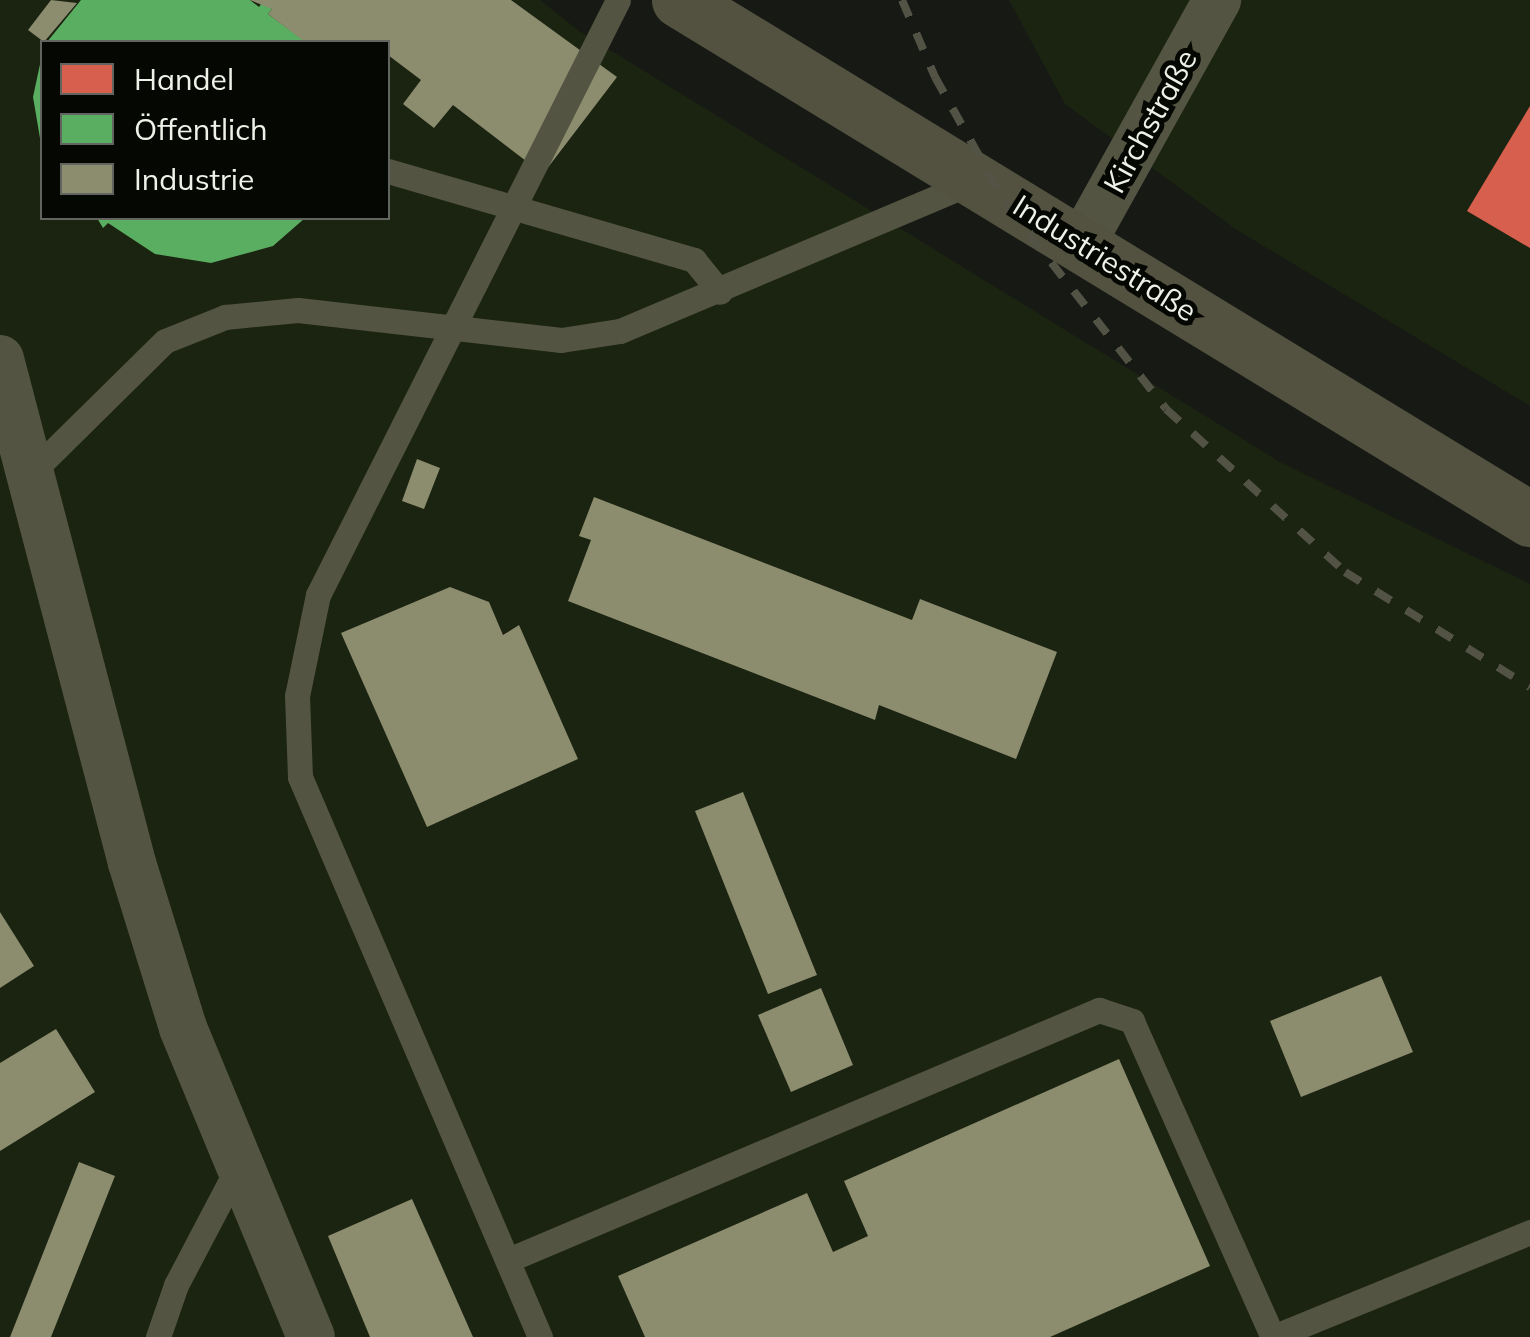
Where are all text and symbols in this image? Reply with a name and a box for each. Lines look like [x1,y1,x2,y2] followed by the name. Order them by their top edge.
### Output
[40,40,390,220] legend
[1096,43,1204,199] street label: Kirchstraße
[134,60,234,98] text: Handel
[134,110,268,148] text: Öffentlich
[134,160,254,198] text: Industrie
[1007,187,1203,329] street label: Industriestraße

